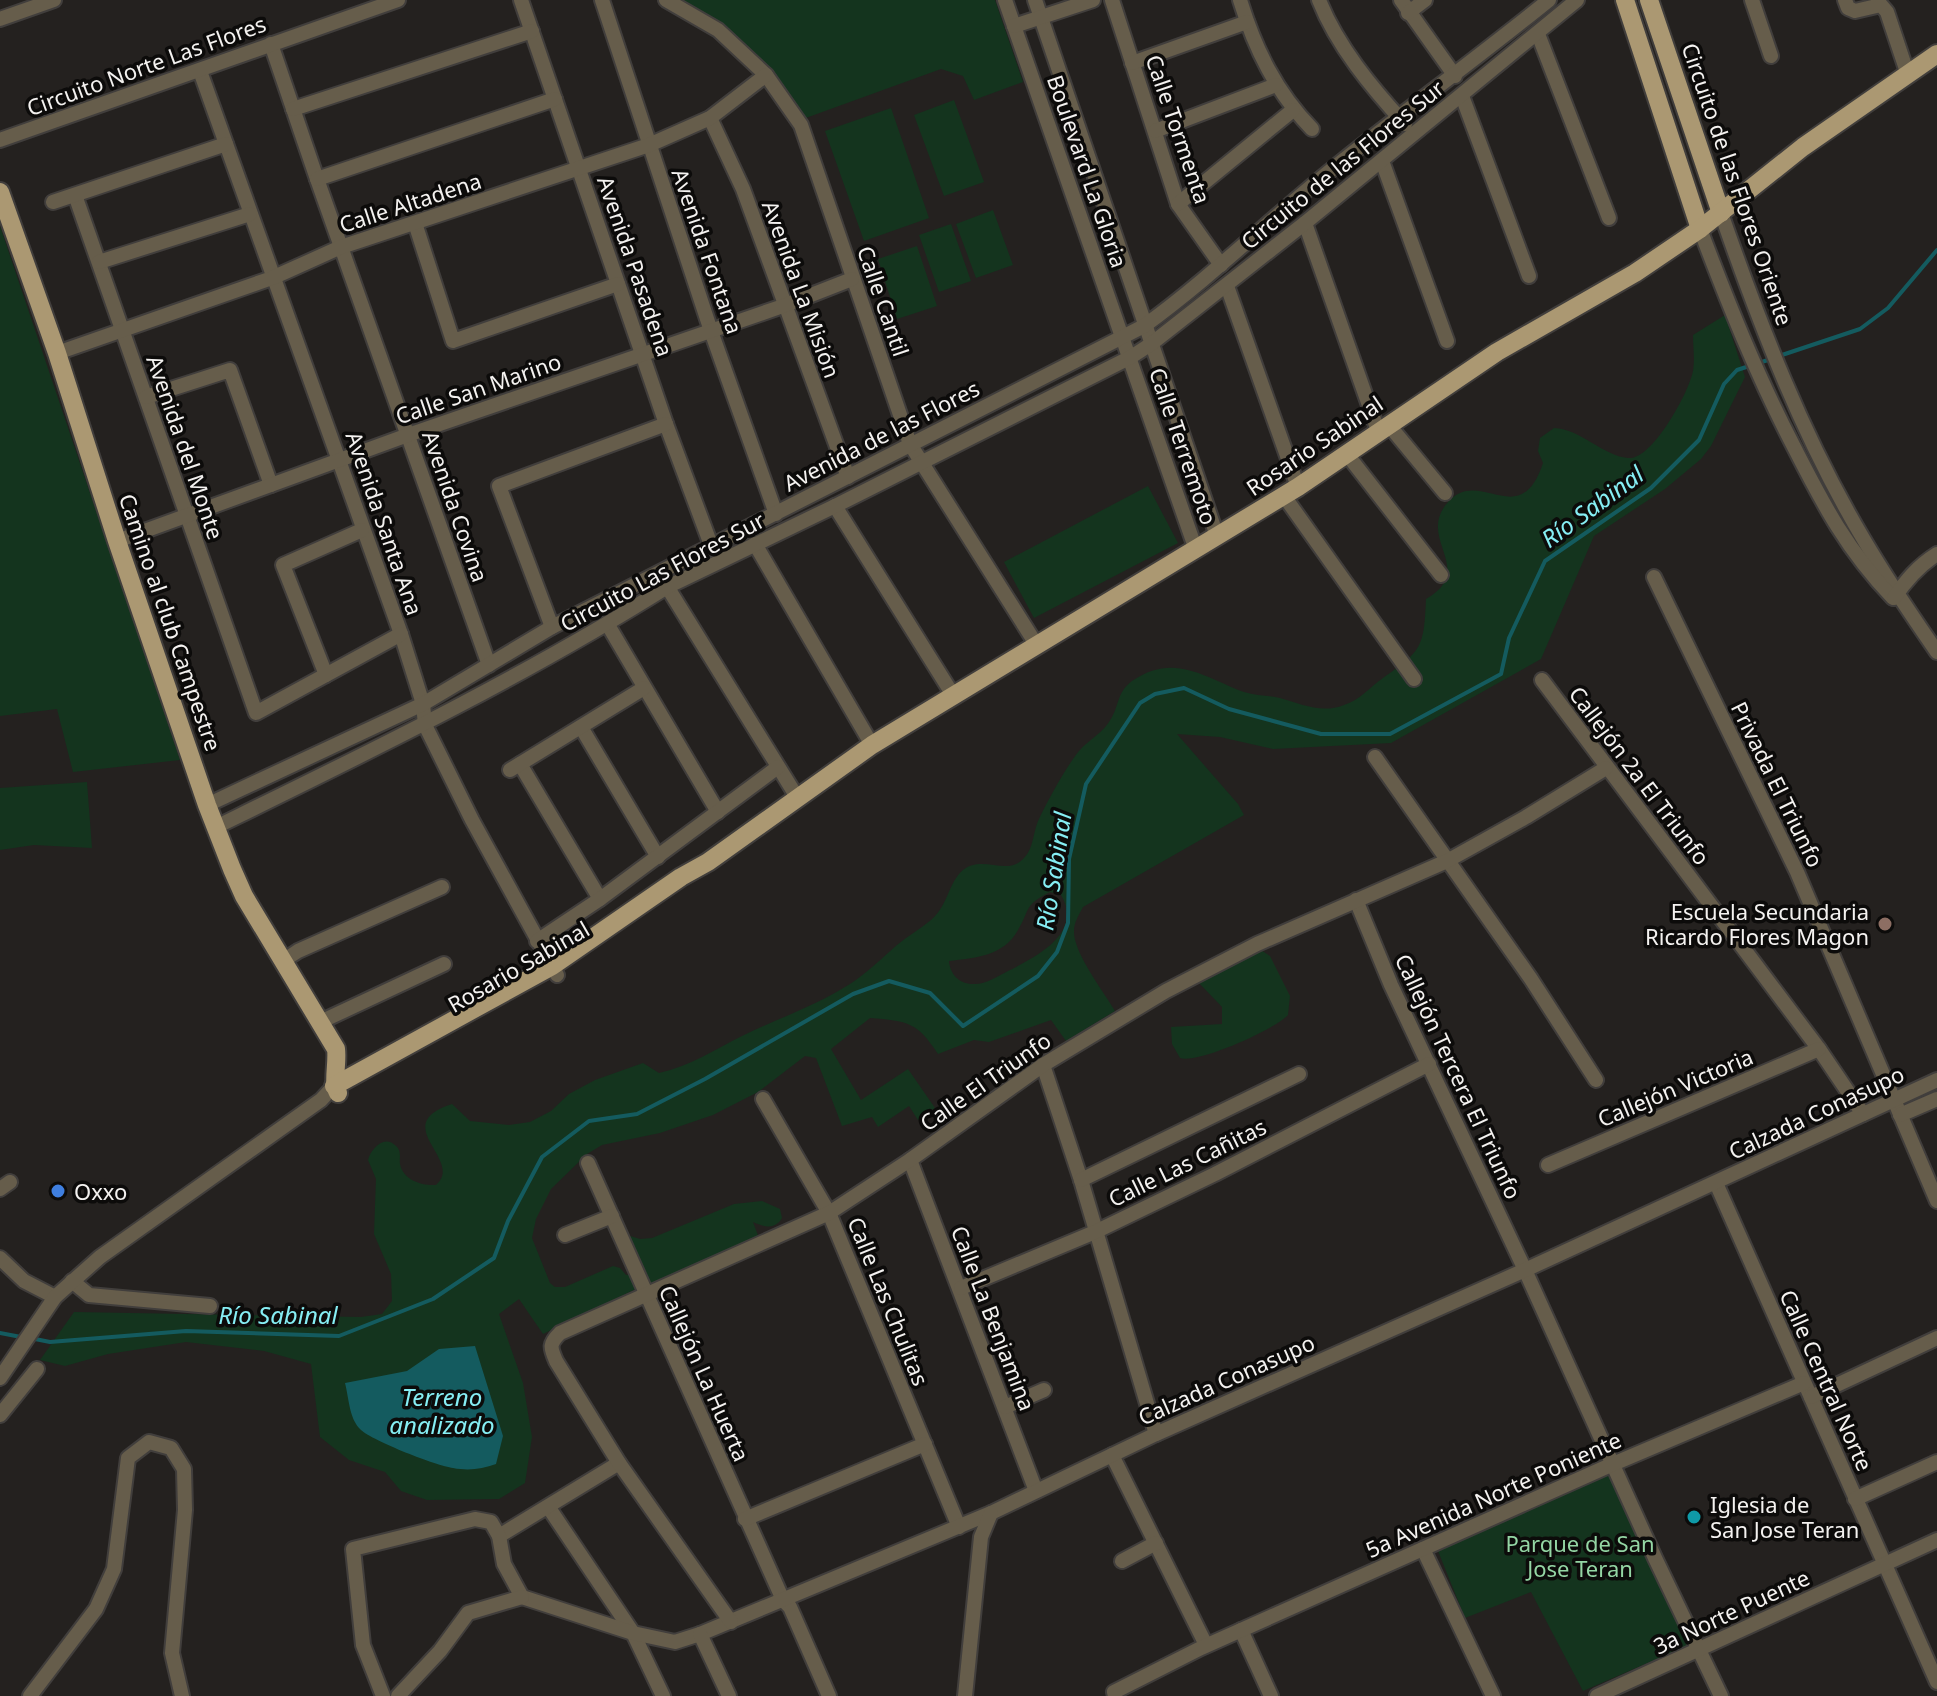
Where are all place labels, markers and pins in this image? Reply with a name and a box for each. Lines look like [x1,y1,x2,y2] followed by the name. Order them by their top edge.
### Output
[1645,896,1869,951] place label: Escuela Secundaria Ricardo Flores Magon
[1876,915,1894,933] marker: Escuela Secundaria Ricardo Flores Magon
[74,1176,127,1206] place label: Oxxo
[49,1182,67,1200] marker: Oxxo
[1710,1489,1859,1544] place label: Iglesia de San Jose Teran
[1685,1508,1703,1526] marker: Iglesia de San Jose Teran

